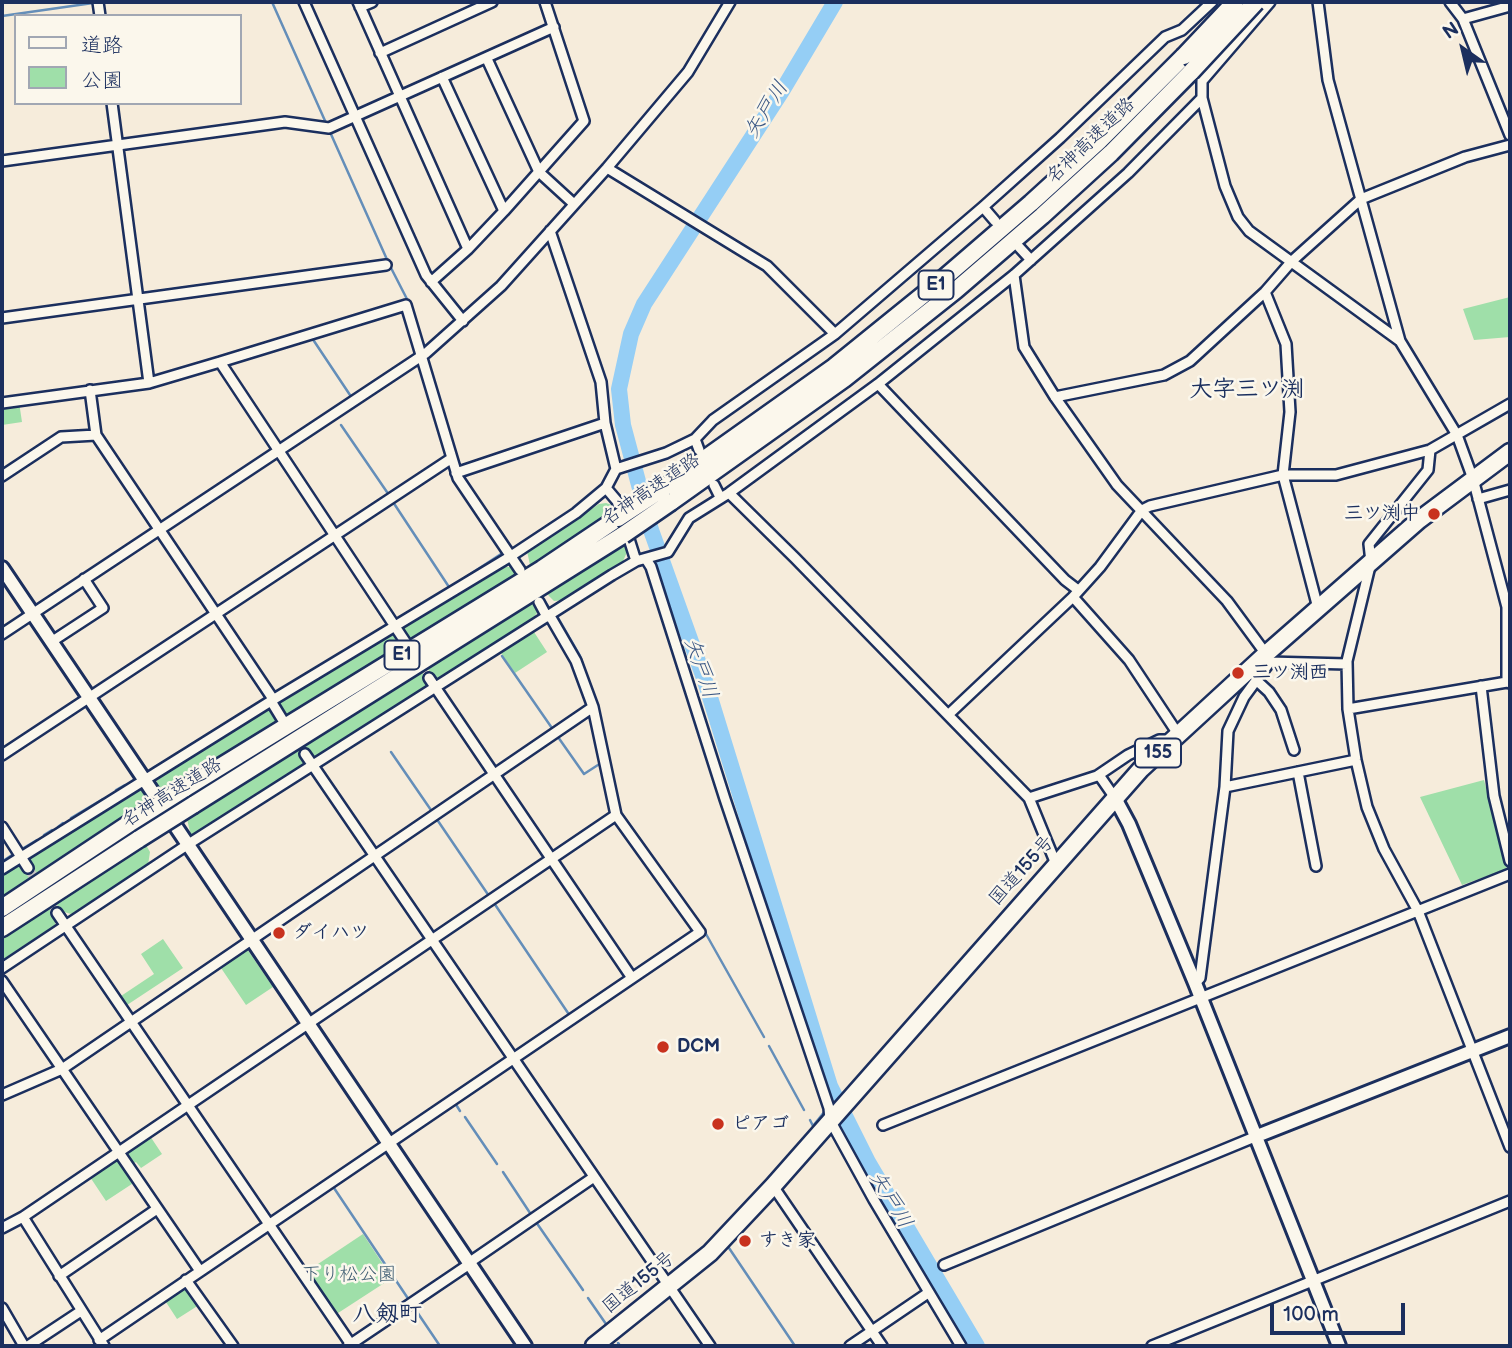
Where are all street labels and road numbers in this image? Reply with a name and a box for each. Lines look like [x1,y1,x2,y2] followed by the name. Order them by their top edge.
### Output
[1042,93,1140,189] street label: 名神高速道路
[918,270,954,300] road number: E1
[597,449,705,531] street label: 名神高速道路
[384,640,420,670] road number: E1
[1135,738,1181,768] road number: 155
[118,753,226,833] street label: 名神高速道路
[985,831,1059,911] street label: 国道155号
[598,1247,680,1319] street label: 国道155号

